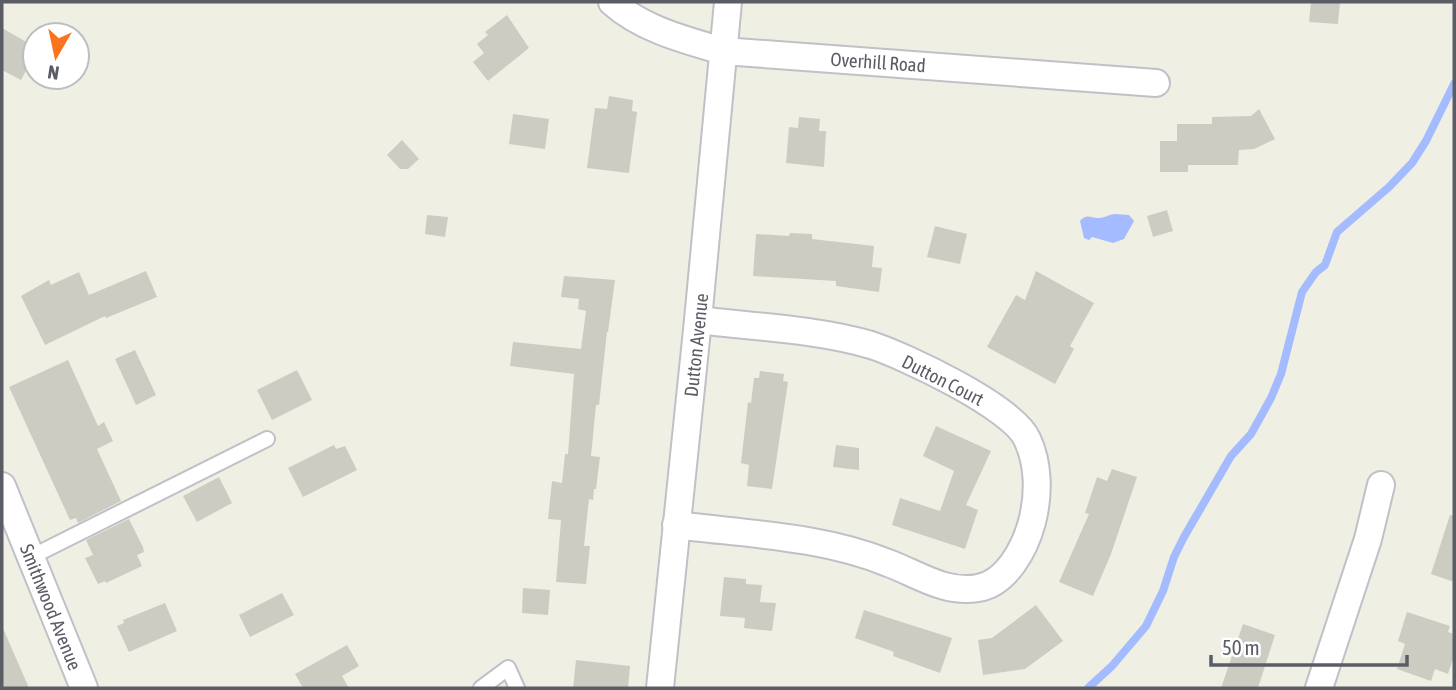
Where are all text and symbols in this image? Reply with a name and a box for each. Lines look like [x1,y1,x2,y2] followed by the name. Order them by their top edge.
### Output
[21,21,91,91] north arrow
[830,48,926,76] street label: Overhill Road
[46,61,61,85] text: N
[680,292,712,398] street label: Dutton Avenue
[898,350,988,410] street label: Dutton Court
[16,541,86,673] street label: Smithwood Avenue
[1211,624,1407,668] scale bar
[1222,635,1260,659] text: 50 m

